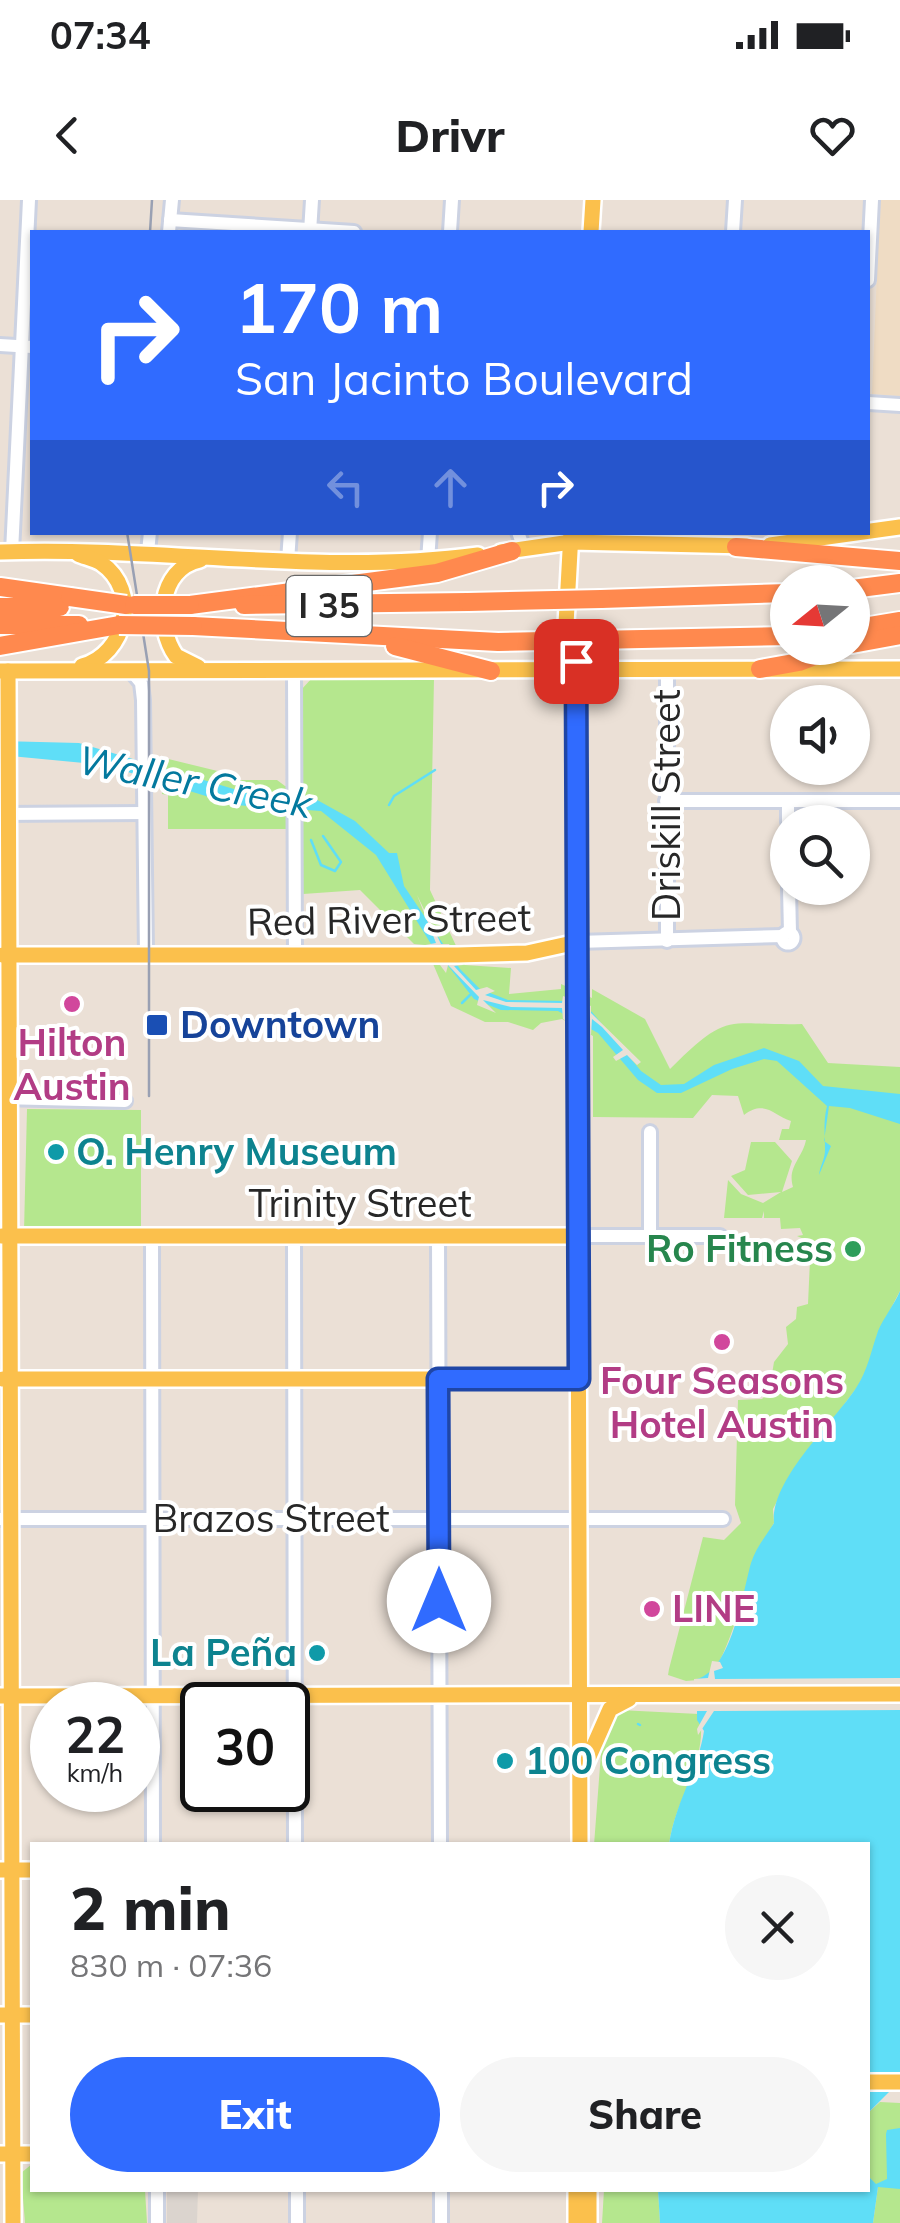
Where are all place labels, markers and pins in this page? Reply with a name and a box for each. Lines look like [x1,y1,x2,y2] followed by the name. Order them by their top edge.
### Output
[534,619,619,704] pin
[61,993,83,1015] marker: Hilton Austin
[180,1000,380,1048] place label: Downtown
[144,1012,170,1038] marker: Downtown
[13,1018,131,1110] place label: Hilton Austin
[76,1127,397,1175] place label: O. Henry Museum
[45,1141,67,1163] marker: O. Henry Museum
[646,1224,833,1272] place label: Ro Fitness
[842,1238,864,1260] marker: Ro Fitness
[711,1331,733,1353] marker: Four Seasons Hotel Austin
[600,1356,844,1448] place label: Four Seasons Hotel Austin
[672,1584,755,1632] place label: LINE
[641,1598,663,1620] marker: LINE
[150,1628,297,1676] place label: La Peña
[306,1642,328,1664] marker: La Peña
[525,1736,771,1784] place label: 100 Congress
[494,1750,516,1772] marker: 100 Congress

